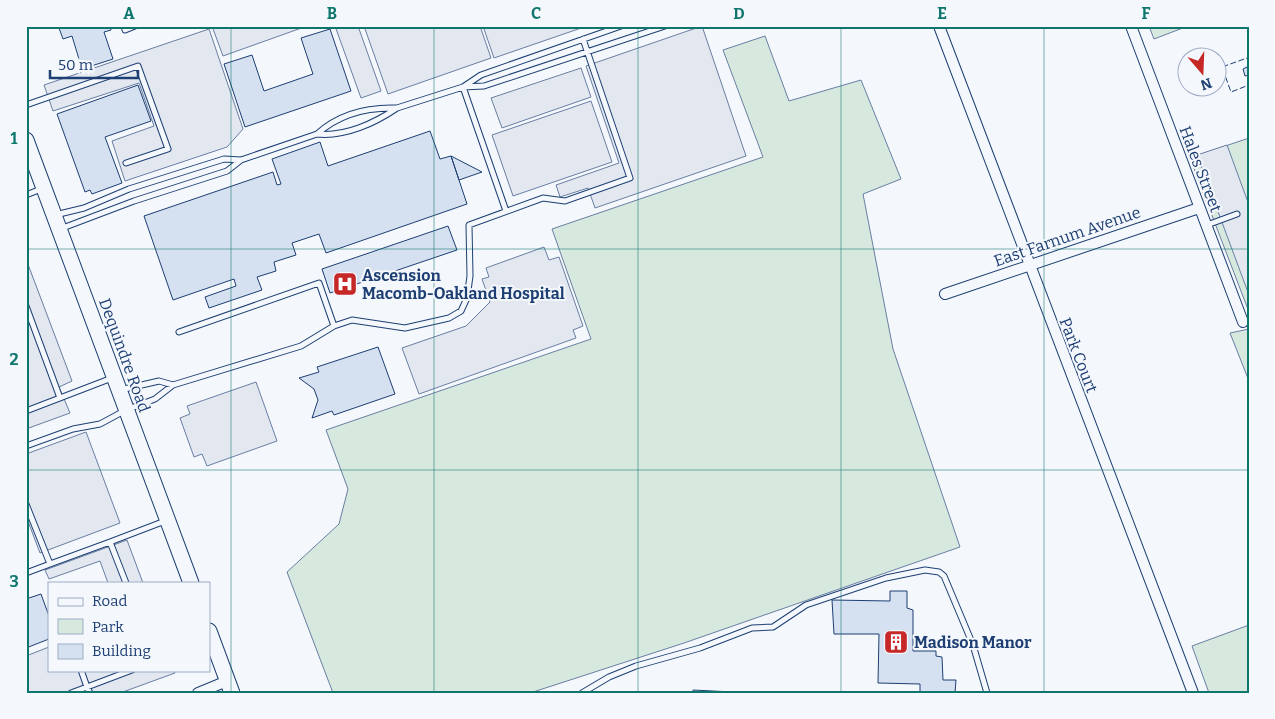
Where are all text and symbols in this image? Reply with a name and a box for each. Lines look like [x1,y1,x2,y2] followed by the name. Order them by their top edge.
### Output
[123,4,135,23] text: A
[327,4,337,23] text: B
[531,4,541,23] text: C
[733,4,745,23] text: D
[937,4,947,23] text: E
[1142,4,1151,23] text: F
[50,48,138,80] scale bar
[1178,48,1228,98] north arrow
[58,56,94,74] text: 50 m
[1198,74,1214,94] text: N
[1175,123,1226,215] street label: Hales Street
[11,129,18,148] text: 1
[991,202,1143,271] street label: East Farnum Avenue
[362,266,565,303] place label: Ascension Macomb-Oakland Hospital
[332,271,358,297] hospital icon: Ascension Macomb-Oakland Hospital
[95,296,154,415] street label: Dequindre Road
[1056,315,1102,396] street label: Park Court
[9,350,19,369] text: 2
[9,572,19,591] text: 3
[48,582,210,672] legend
[92,592,127,610] text: Road
[92,618,124,636] text: Park
[883,629,909,655] building icon: Madison Manor
[914,633,1032,652] place label: Madison Manor
[92,642,151,660] text: Building

